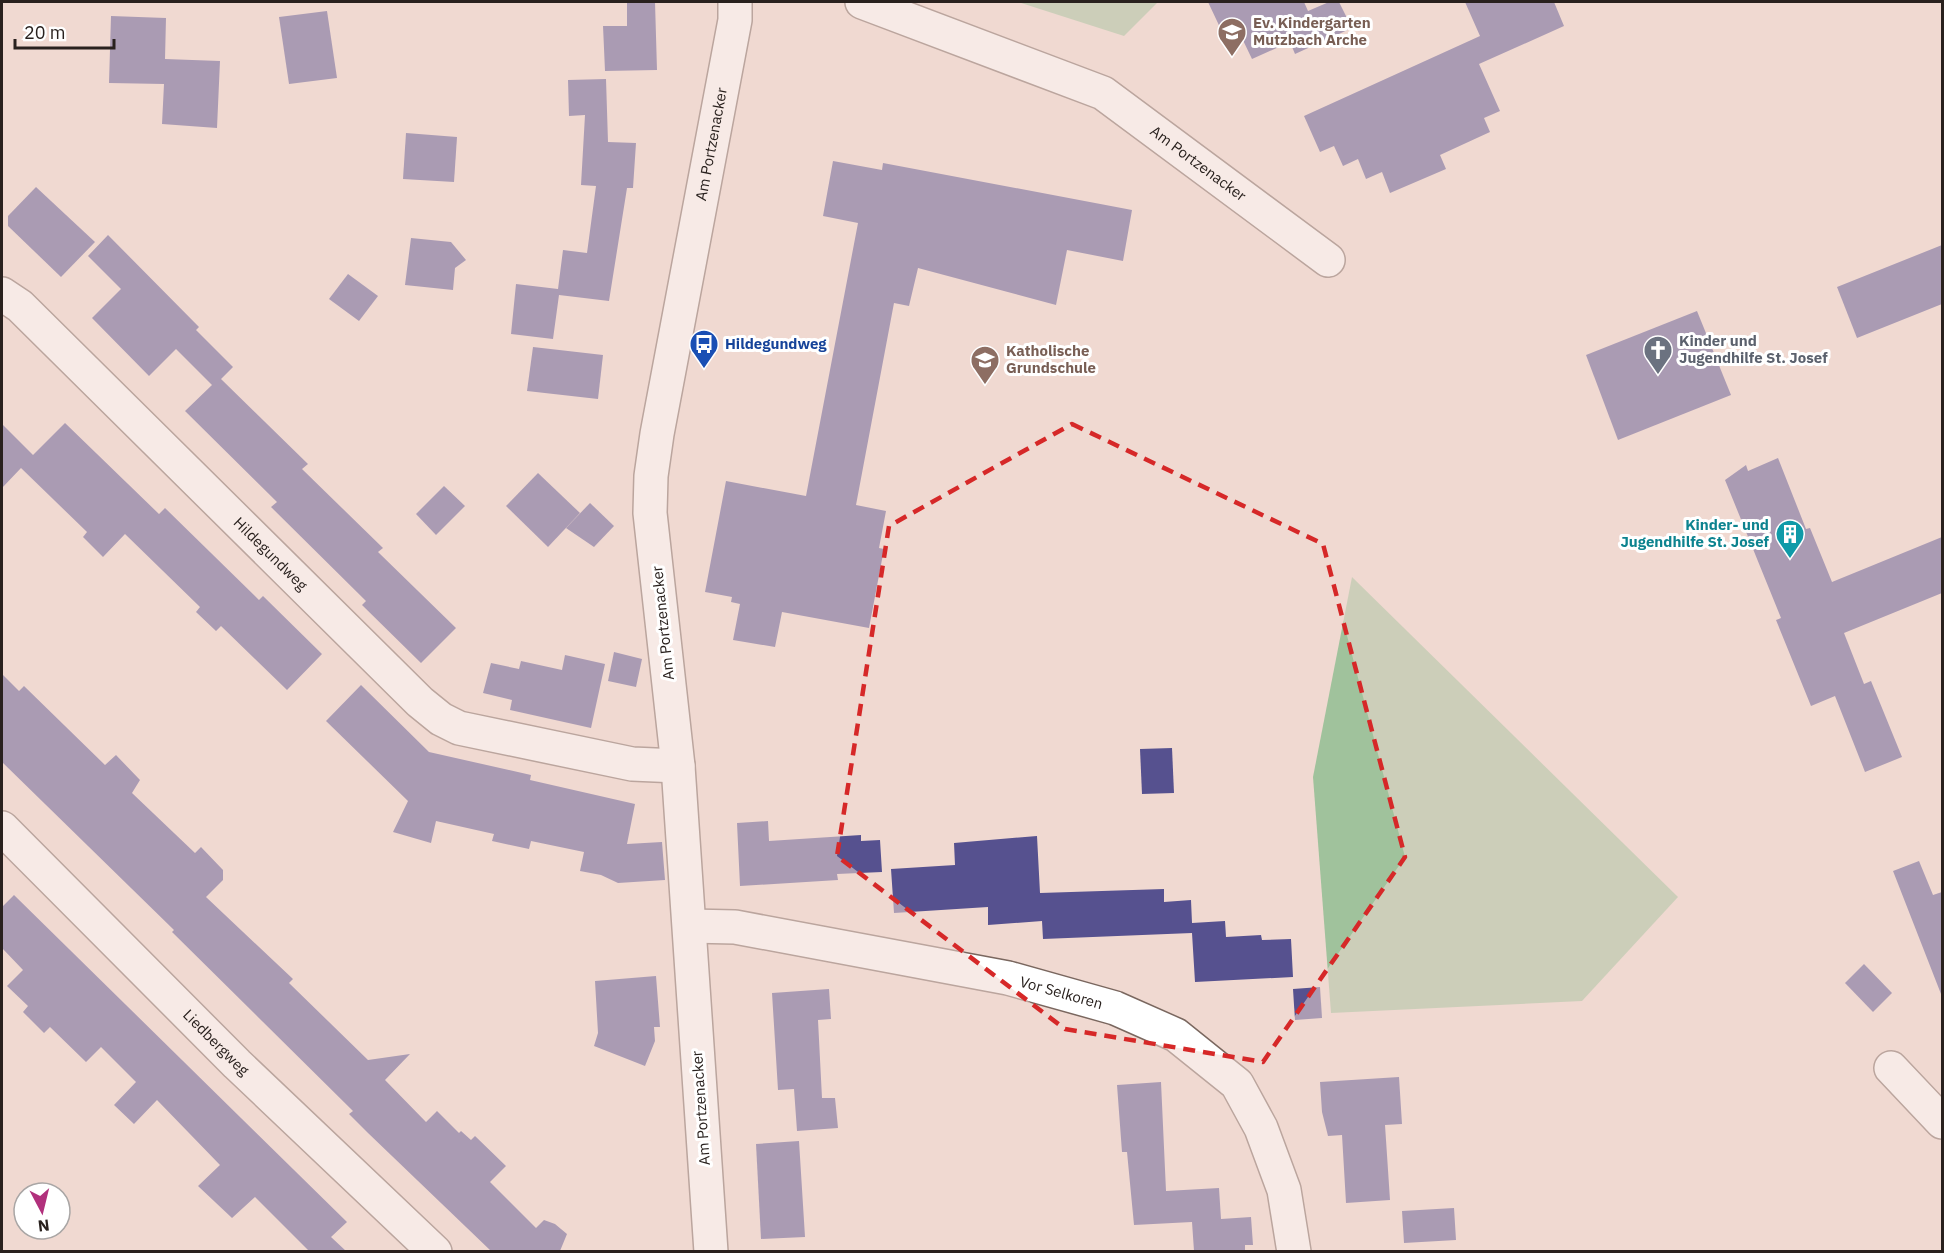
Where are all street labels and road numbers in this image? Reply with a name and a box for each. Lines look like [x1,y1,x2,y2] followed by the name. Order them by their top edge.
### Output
[691,85,731,202] street label: Am Portzenacker
[1147,121,1251,205] street label: Am Portzenacker
[230,513,312,594] street label: Hildegundweg
[647,564,678,681] street label: Am Portzenacker
[1018,972,1105,1013] street label: Vor Selkoren
[179,1005,253,1079] street label: Liedbergweg
[687,1050,714,1166] street label: Am Portzenacker

